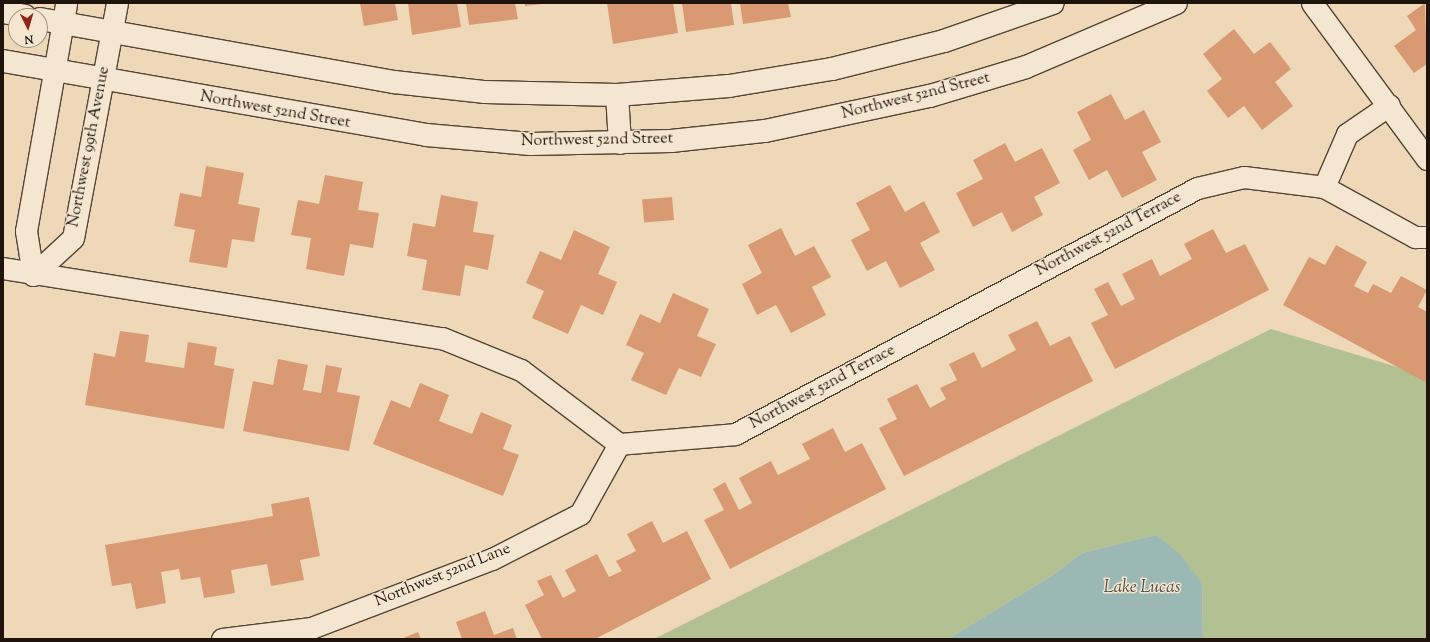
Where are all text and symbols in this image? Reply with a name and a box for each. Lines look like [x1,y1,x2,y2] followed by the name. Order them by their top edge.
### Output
[8,8,48,48] north arrow
[24,31,34,47] text: N
[65,65,115,229] street label: Northwest 99th Avenue
[840,69,992,125] street label: Northwest 52nd Street
[198,88,352,134] street label: Northwest 52nd Street
[521,130,673,152] street label: Northwest 52nd Street
[1033,189,1185,281] street label: Northwest 52nd Terrace
[747,342,899,434] street label: Northwest 52nd Terrace
[372,540,514,612] street label: Northwest 52nd Lane
[1103,579,1181,599] water label: Lake Lucas

